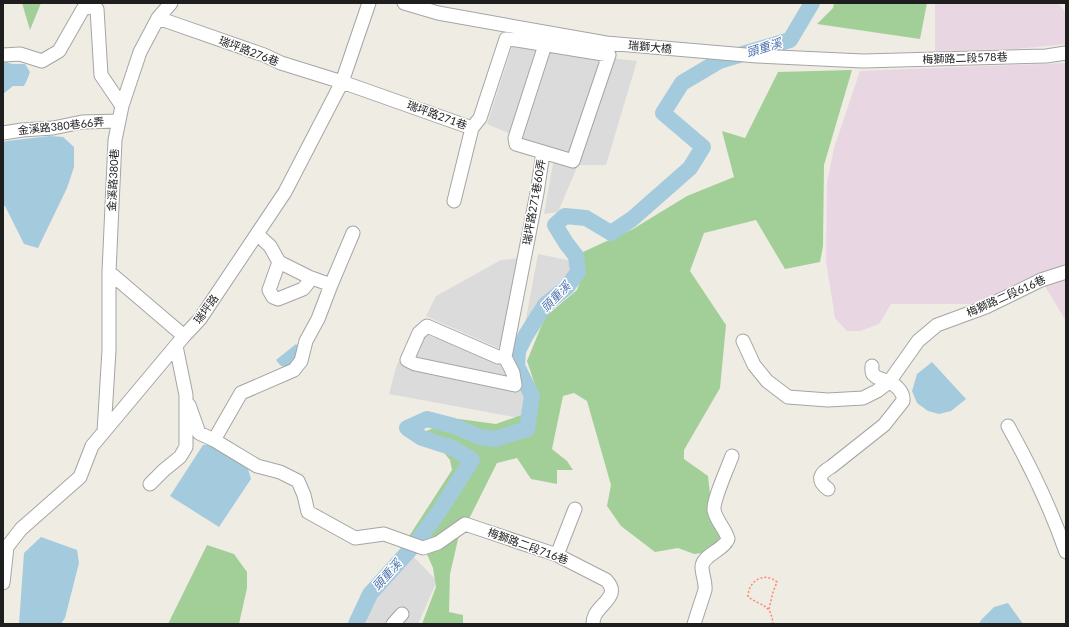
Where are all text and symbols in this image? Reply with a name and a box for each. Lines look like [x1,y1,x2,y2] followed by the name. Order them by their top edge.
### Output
[217,33,281,68] street label: 瑞坪路276巷
[744,35,785,60] water label: 頭重溪
[628,38,673,55] street label: 瑞獅大橋
[922,50,1008,65] street label: 梅獅路二段578巷
[405,98,469,131] street label: 瑞坪路271巷
[17,114,105,137] street label: 金溪路380巷66弄
[104,148,121,212] street label: 金溪路380巷
[520,158,547,246] street label: 瑞坪路271巷60弄
[964,272,1047,319] street label: 梅獅路二段616巷
[538,277,575,315] water label: 頭重溪
[191,292,221,326] street label: 瑞坪路
[486,525,570,566] street label: 梅獅路二段716巷
[369,555,406,593] water label: 頭重溪

